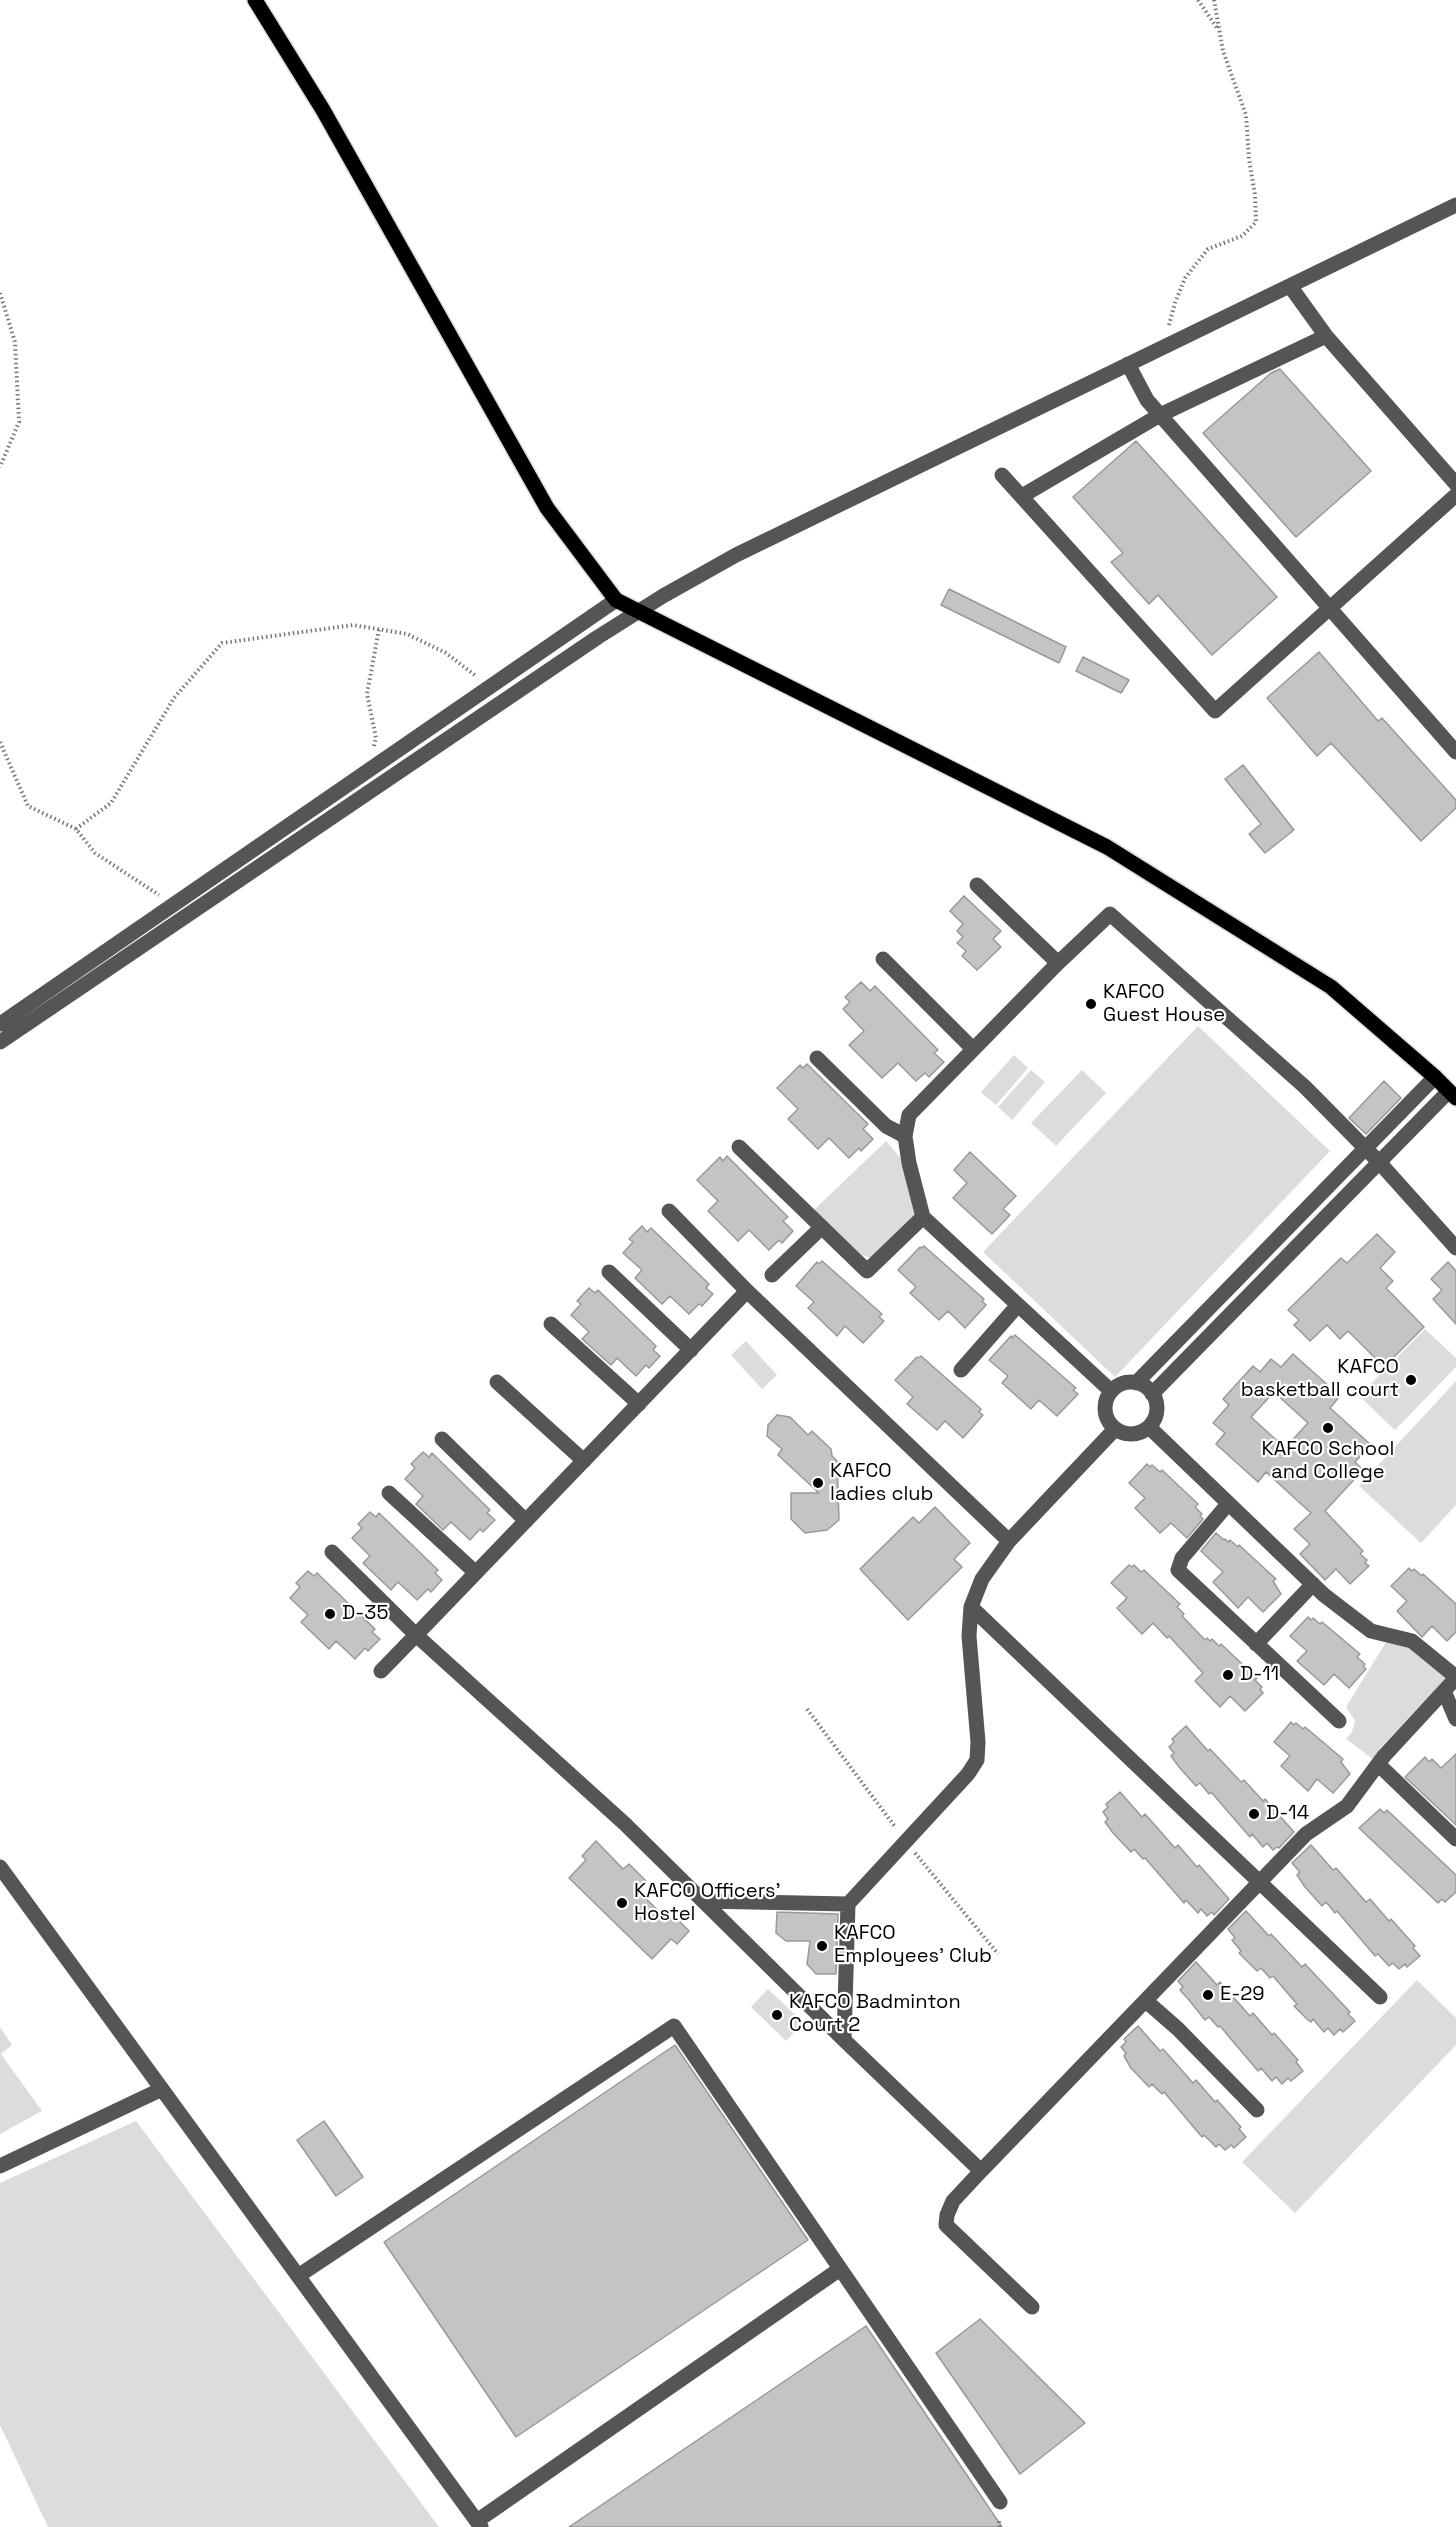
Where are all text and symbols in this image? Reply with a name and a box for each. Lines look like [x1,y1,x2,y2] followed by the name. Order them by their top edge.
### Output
[1103,981,1225,1028] place label: KAFCO Guest House
[1084,997,1098,1011] marker: KAFCO Guest House
[1241,1356,1399,1403] place label: KAFCO basketball court
[1404,1373,1418,1387] marker: KAFCO basketball court
[1321,1421,1335,1435] marker: KAFCO School and College
[1262,1438,1394,1485] place label: KAFCO School and College
[830,1460,933,1507] place label: KAFCO ladies club
[811,1476,825,1490] marker: KAFCO ladies club
[342,1602,388,1626] place label: D-35
[323,1607,337,1621] marker: D-35
[1240,1663,1279,1687] place label: D-11
[1221,1668,1235,1682] marker: D-11
[1266,1802,1309,1826] place label: D-14
[1247,1807,1261,1821] marker: D-14
[634,1880,780,1927] place label: KAFCO Officers' Hostel
[615,1896,629,1910] marker: KAFCO Officers' Hostel
[834,1922,992,1969] place label: KAFCO Employees' Club
[815,1939,829,1953] marker: KAFCO Employees' Club
[1220,1983,1265,2007] place label: E-29
[1201,1988,1215,2002] marker: E-29
[789,1991,961,2038] place label: KAFCO Badminton Court 2
[770,2008,784,2022] marker: KAFCO Badminton Court 2

